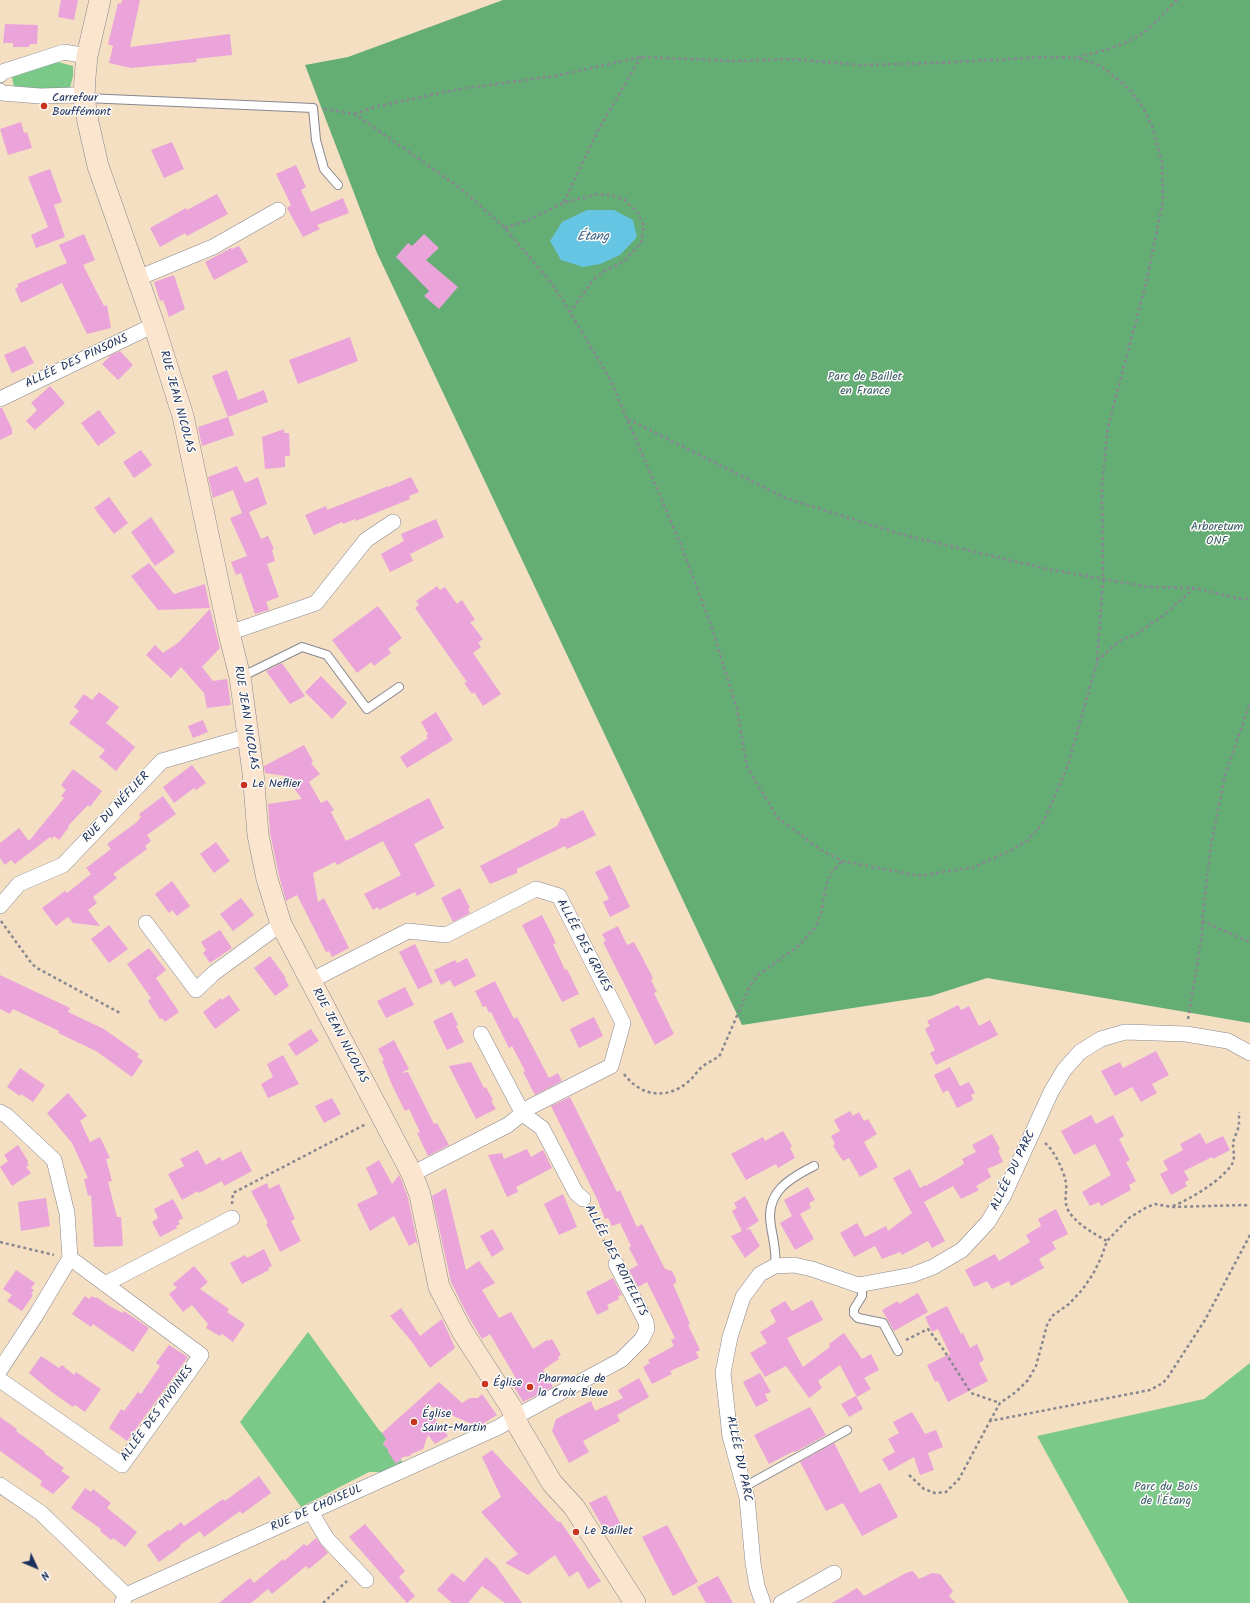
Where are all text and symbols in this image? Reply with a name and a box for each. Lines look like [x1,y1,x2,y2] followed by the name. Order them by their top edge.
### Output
[52,92,111,120] place label: Carrefour Bouffémont
[39,101,49,111] marker: Carrefour Bouffémont
[577,230,609,246] water label: Étang
[23,332,131,392] street label: ALLÉE DES PINSONS
[155,349,197,455] street label: RUE JEAN NICOLAS
[828,371,902,399] park label: Parc de Baillet en France
[1191,521,1243,549] park label: Arboretum ONF
[230,665,260,771] street label: RUE JEAN NICOLAS
[81,770,153,846] street label: RUE DU NÉFLIER
[252,778,301,792] place label: Le Neflier
[239,780,249,790] marker: Le Neflier
[552,897,614,995] street label: ALLÉE DES GRIVES
[308,986,370,1086] street label: RUE JEAN NICOLAS
[988,1129,1040,1213] street label: ALLÉE DU PARC
[581,1203,649,1319] street label: ALLÉE DES ROITELETS
[119,1363,197,1465] street label: ALLÉE DES PIVOINES
[538,1373,608,1401] place label: Pharmacie de la Croix Bleue
[493,1377,522,1391] place label: Église
[480,1379,490,1389] marker: Église
[525,1382,535,1392] marker: Pharmacie de la Croix Bleue
[422,1408,486,1436] place label: Église Saint-Martin
[722,1415,754,1503] street label: ALLÉE DU PARC
[409,1417,419,1427] marker: Église Saint-Martin
[1134,1481,1198,1509] park label: Parc du Bois de l'Étang
[269,1482,365,1536] street label: RUE DE CHOISEUL
[584,1525,633,1539] place label: Le Baillet
[571,1527,581,1537] marker: Le Baillet
[16,1547,56,1587] north arrow
[36,1567,54,1584] text: N

